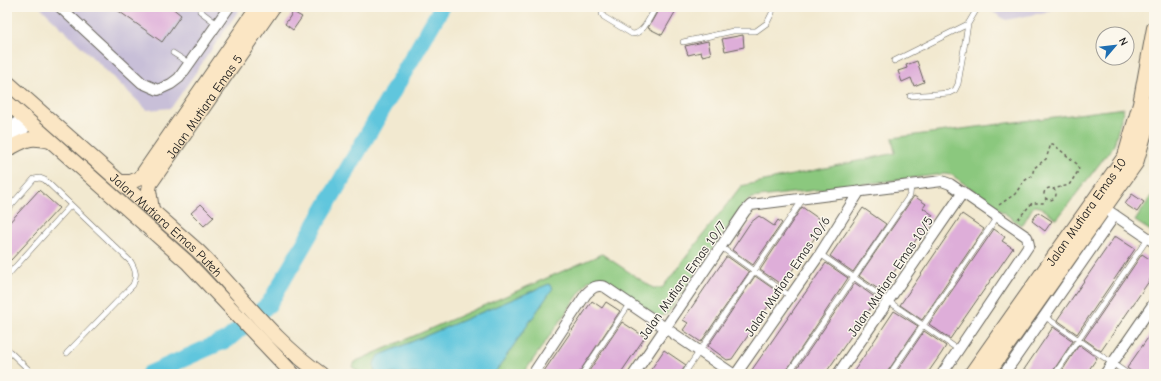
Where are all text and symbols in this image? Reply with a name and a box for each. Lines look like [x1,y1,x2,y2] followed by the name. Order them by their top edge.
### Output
[1095,26,1135,66] north arrow
[1116,35,1131,48] text: N
[163,52,246,161] street label: Jalan Mutiara Emas 5
[1043,155,1130,269] street label: Jalan Mutiara Emas 10
[107,170,225,280] street label: Jalan Mutiara Emas Puteh
[742,213,833,339] street label: Jalan Mutiara Emas 10/6
[845,213,936,339] street label: Jalan Mutiara Emas 10/5
[636,218,729,342] street label: Jalan Mutiara Emas 10/7

